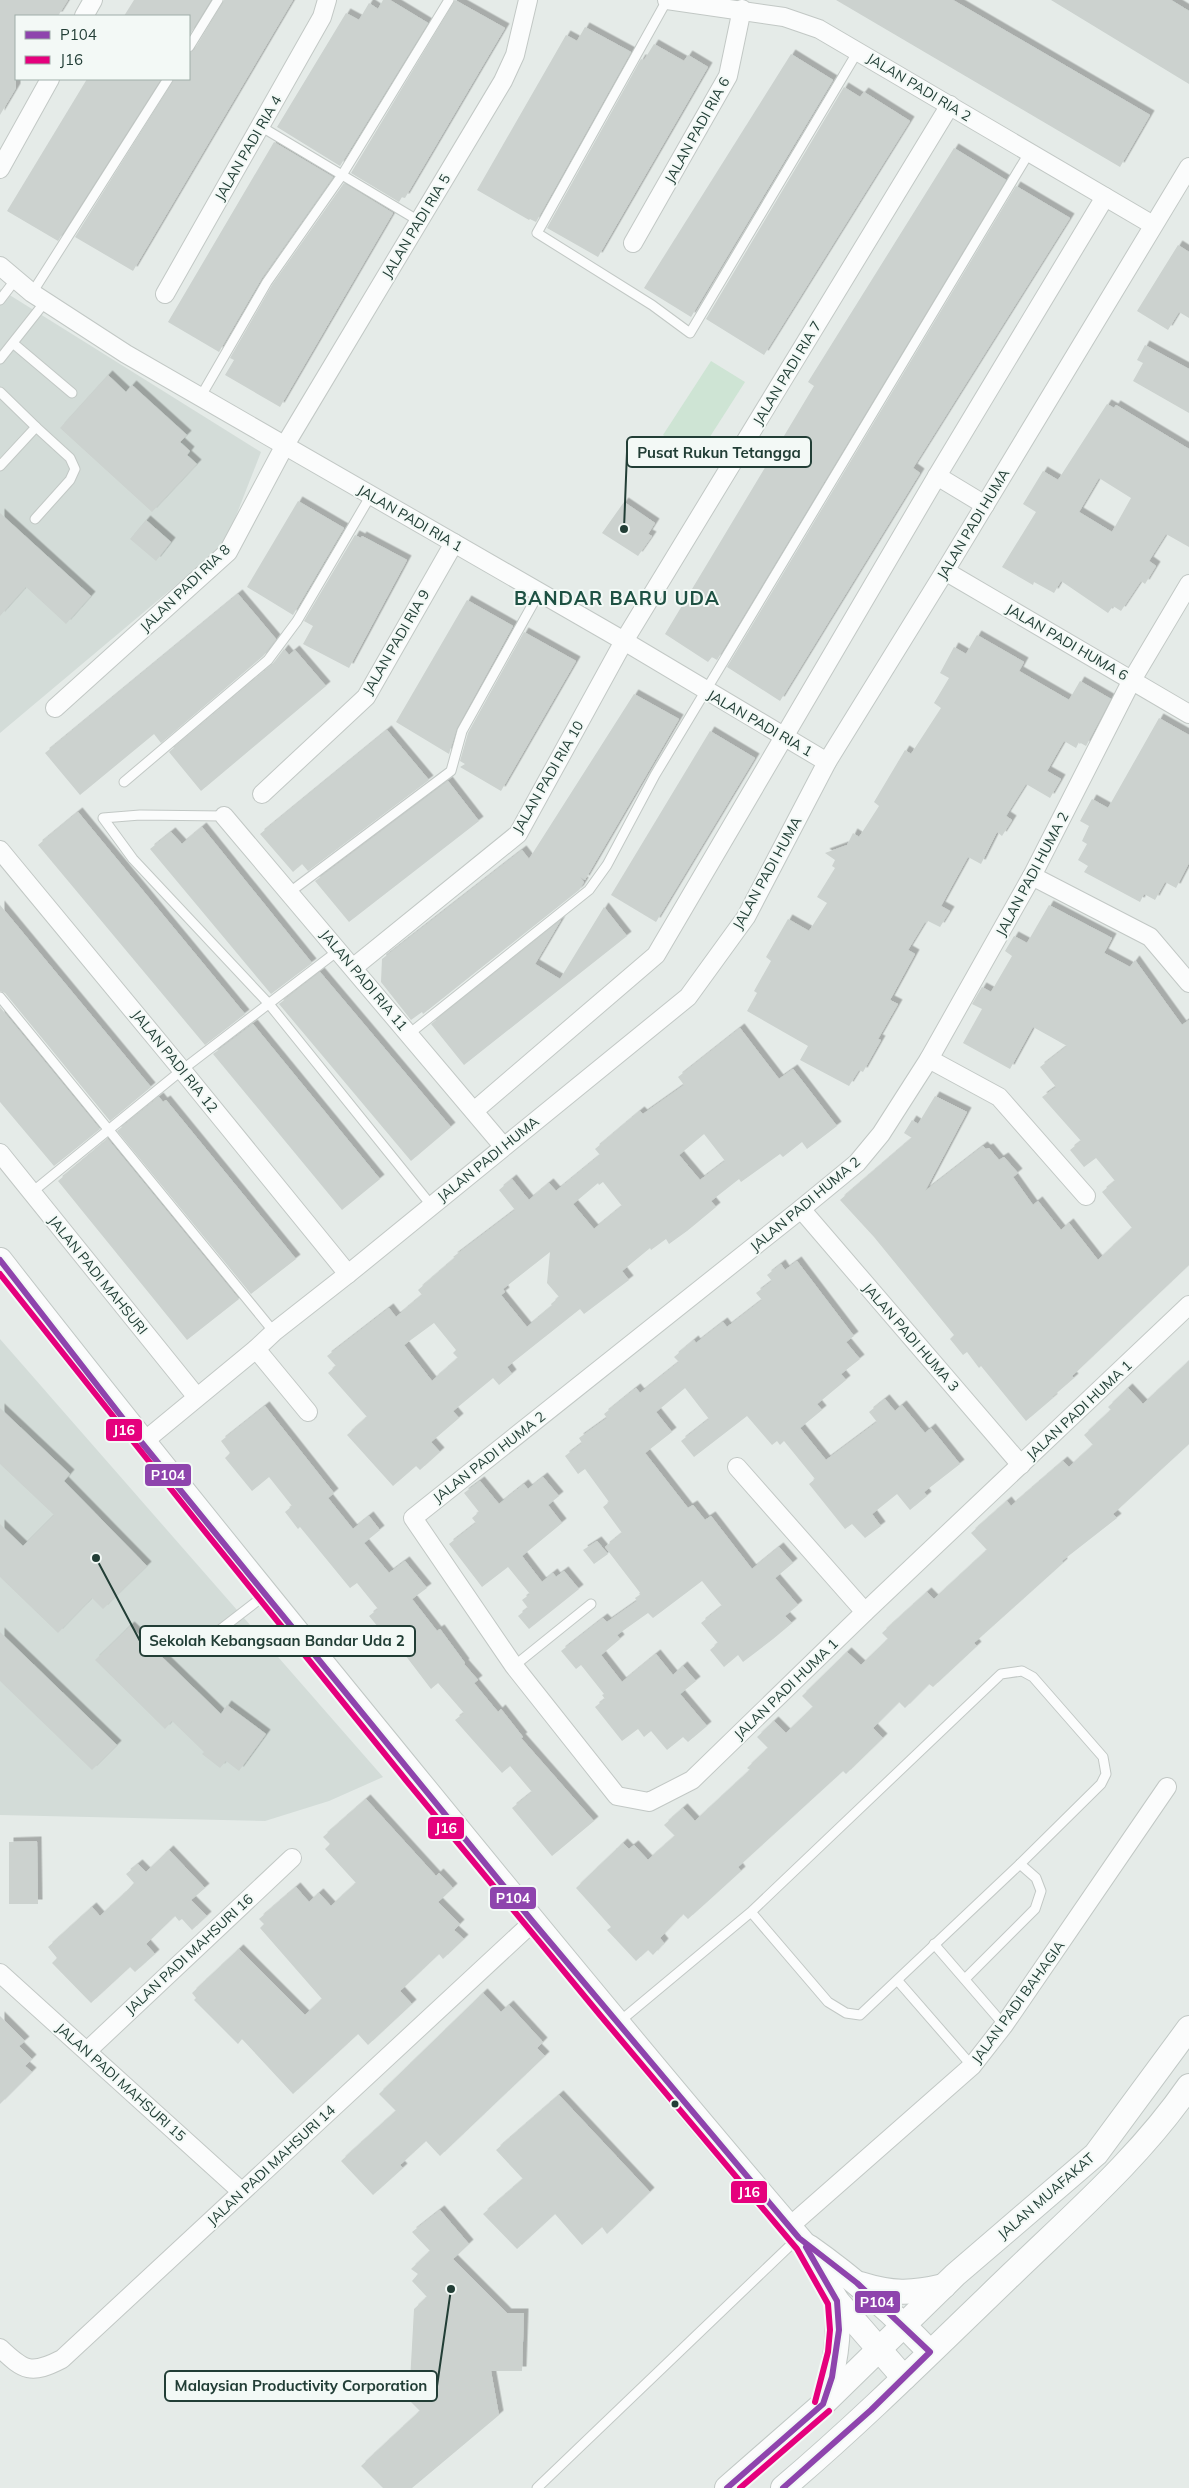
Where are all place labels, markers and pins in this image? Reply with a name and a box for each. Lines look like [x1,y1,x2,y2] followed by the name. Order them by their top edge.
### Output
[627,437,811,467] callout: Pusat Rukun Tetangga
[140,1626,415,1656] callout: Sekolah Kebangsaan Bandar Uda 2
[670,2099,680,2109] unlabelled marker
[165,2371,437,2401] callout: Malaysian Productivity Corporation

